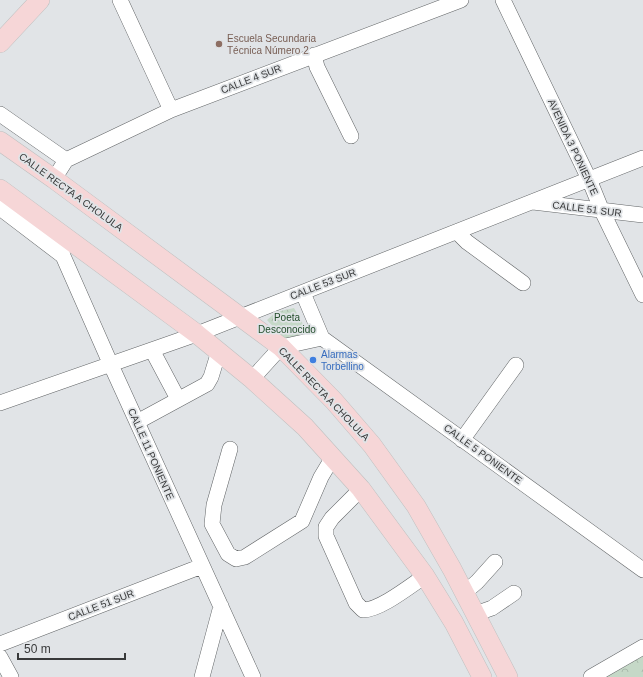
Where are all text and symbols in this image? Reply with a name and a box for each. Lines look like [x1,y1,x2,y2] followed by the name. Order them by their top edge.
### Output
[227,33,316,56] place label: Escuela Secundaria Técnica Número 2
[214,39,224,49] marker: Escuela Secundaria Técnica Número 2
[219,62,283,96] street label: CALLE 4 SUR
[546,97,600,197] street label: AVENIDA 3 PONIENTE
[17,151,125,234] street label: CALLE RECTA A CHOLULA
[552,199,622,219] street label: CALLE 51 SUR
[289,266,357,302] street label: CALLE 53 SUR
[258,312,316,335] park label: Poeta Desconocido
[276,345,372,443] street label: CALLE RECTA A CHOLULA
[321,349,364,372] place label: Alarmas Torbellino
[308,355,318,365] marker: Alarmas Torbellino
[126,407,176,502] street label: CALLE 11 PONIENTE
[442,422,524,486] street label: CALLE 5 PONIENTE
[67,587,135,623] street label: CALLE 51 SUR
[18,635,125,661] scale bar
[24,642,51,656] text: 50 m

